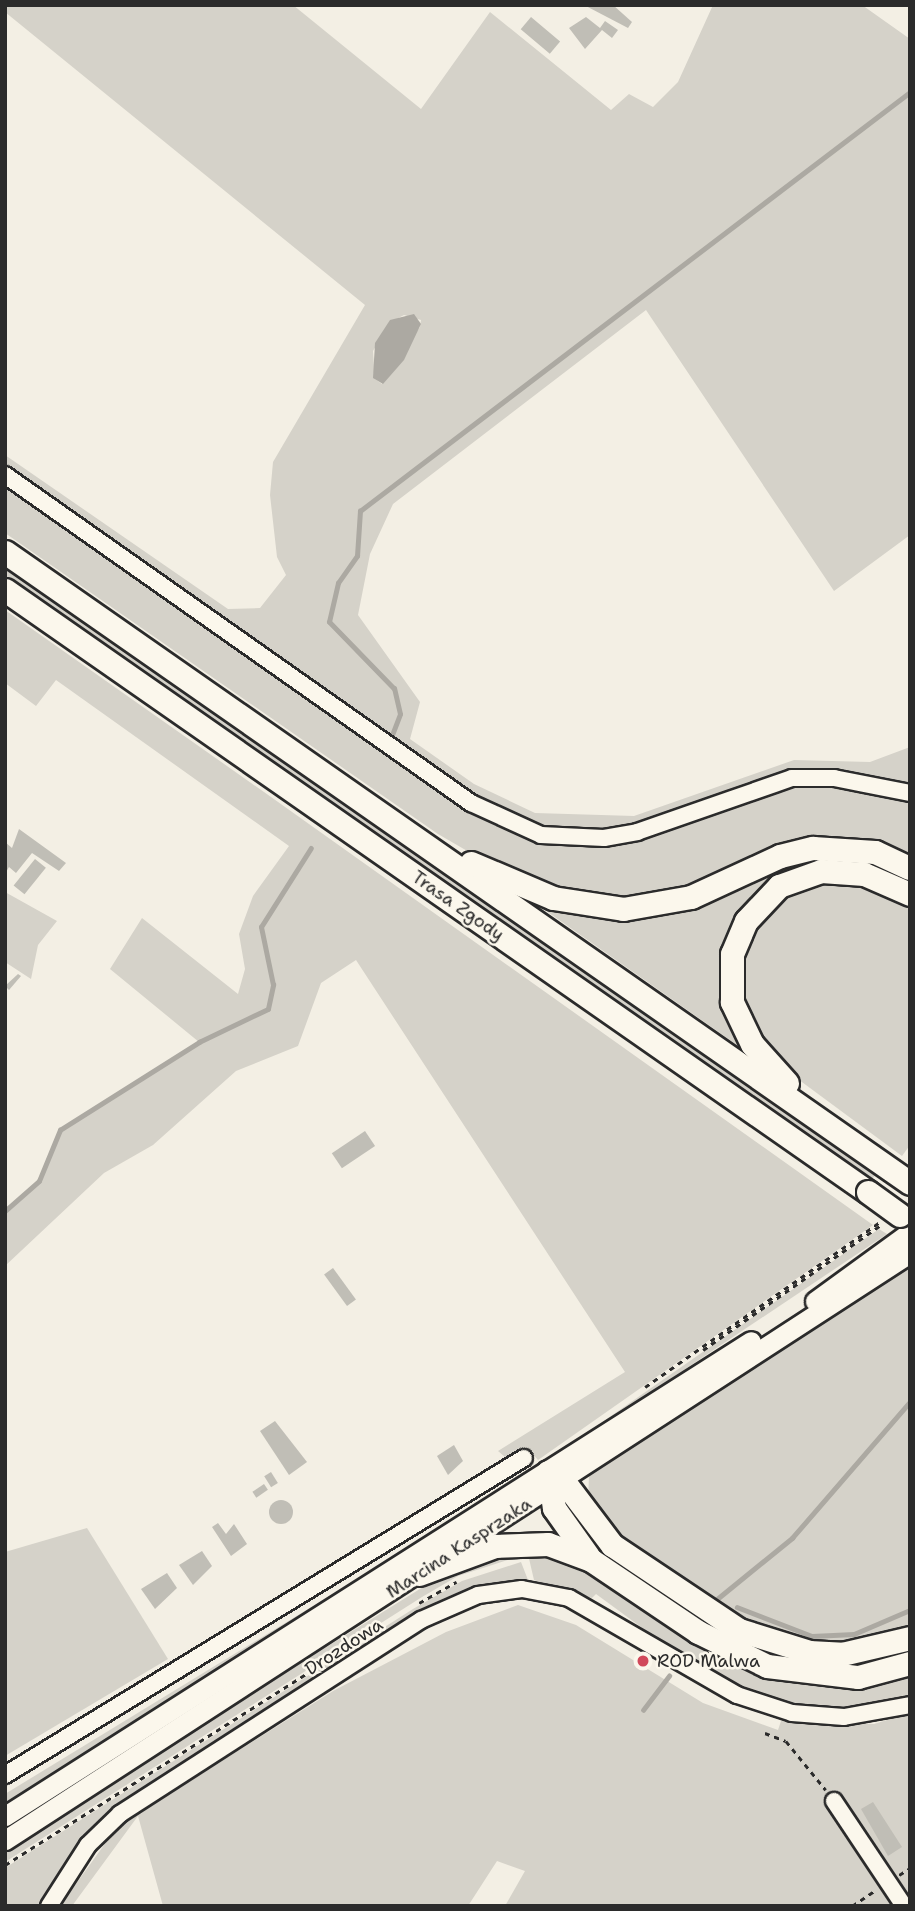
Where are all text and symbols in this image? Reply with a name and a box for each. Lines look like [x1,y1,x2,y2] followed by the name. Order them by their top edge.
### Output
[408,866,508,946] street label: Trasa Zgody
[382,1493,536,1603] street label: Marcina Kasprzaka
[301,1614,387,1680] street label: Drozdowa
[657,1650,760,1672] place label: ROD Malwa
[635,1653,651,1669] marker: ROD Malwa

